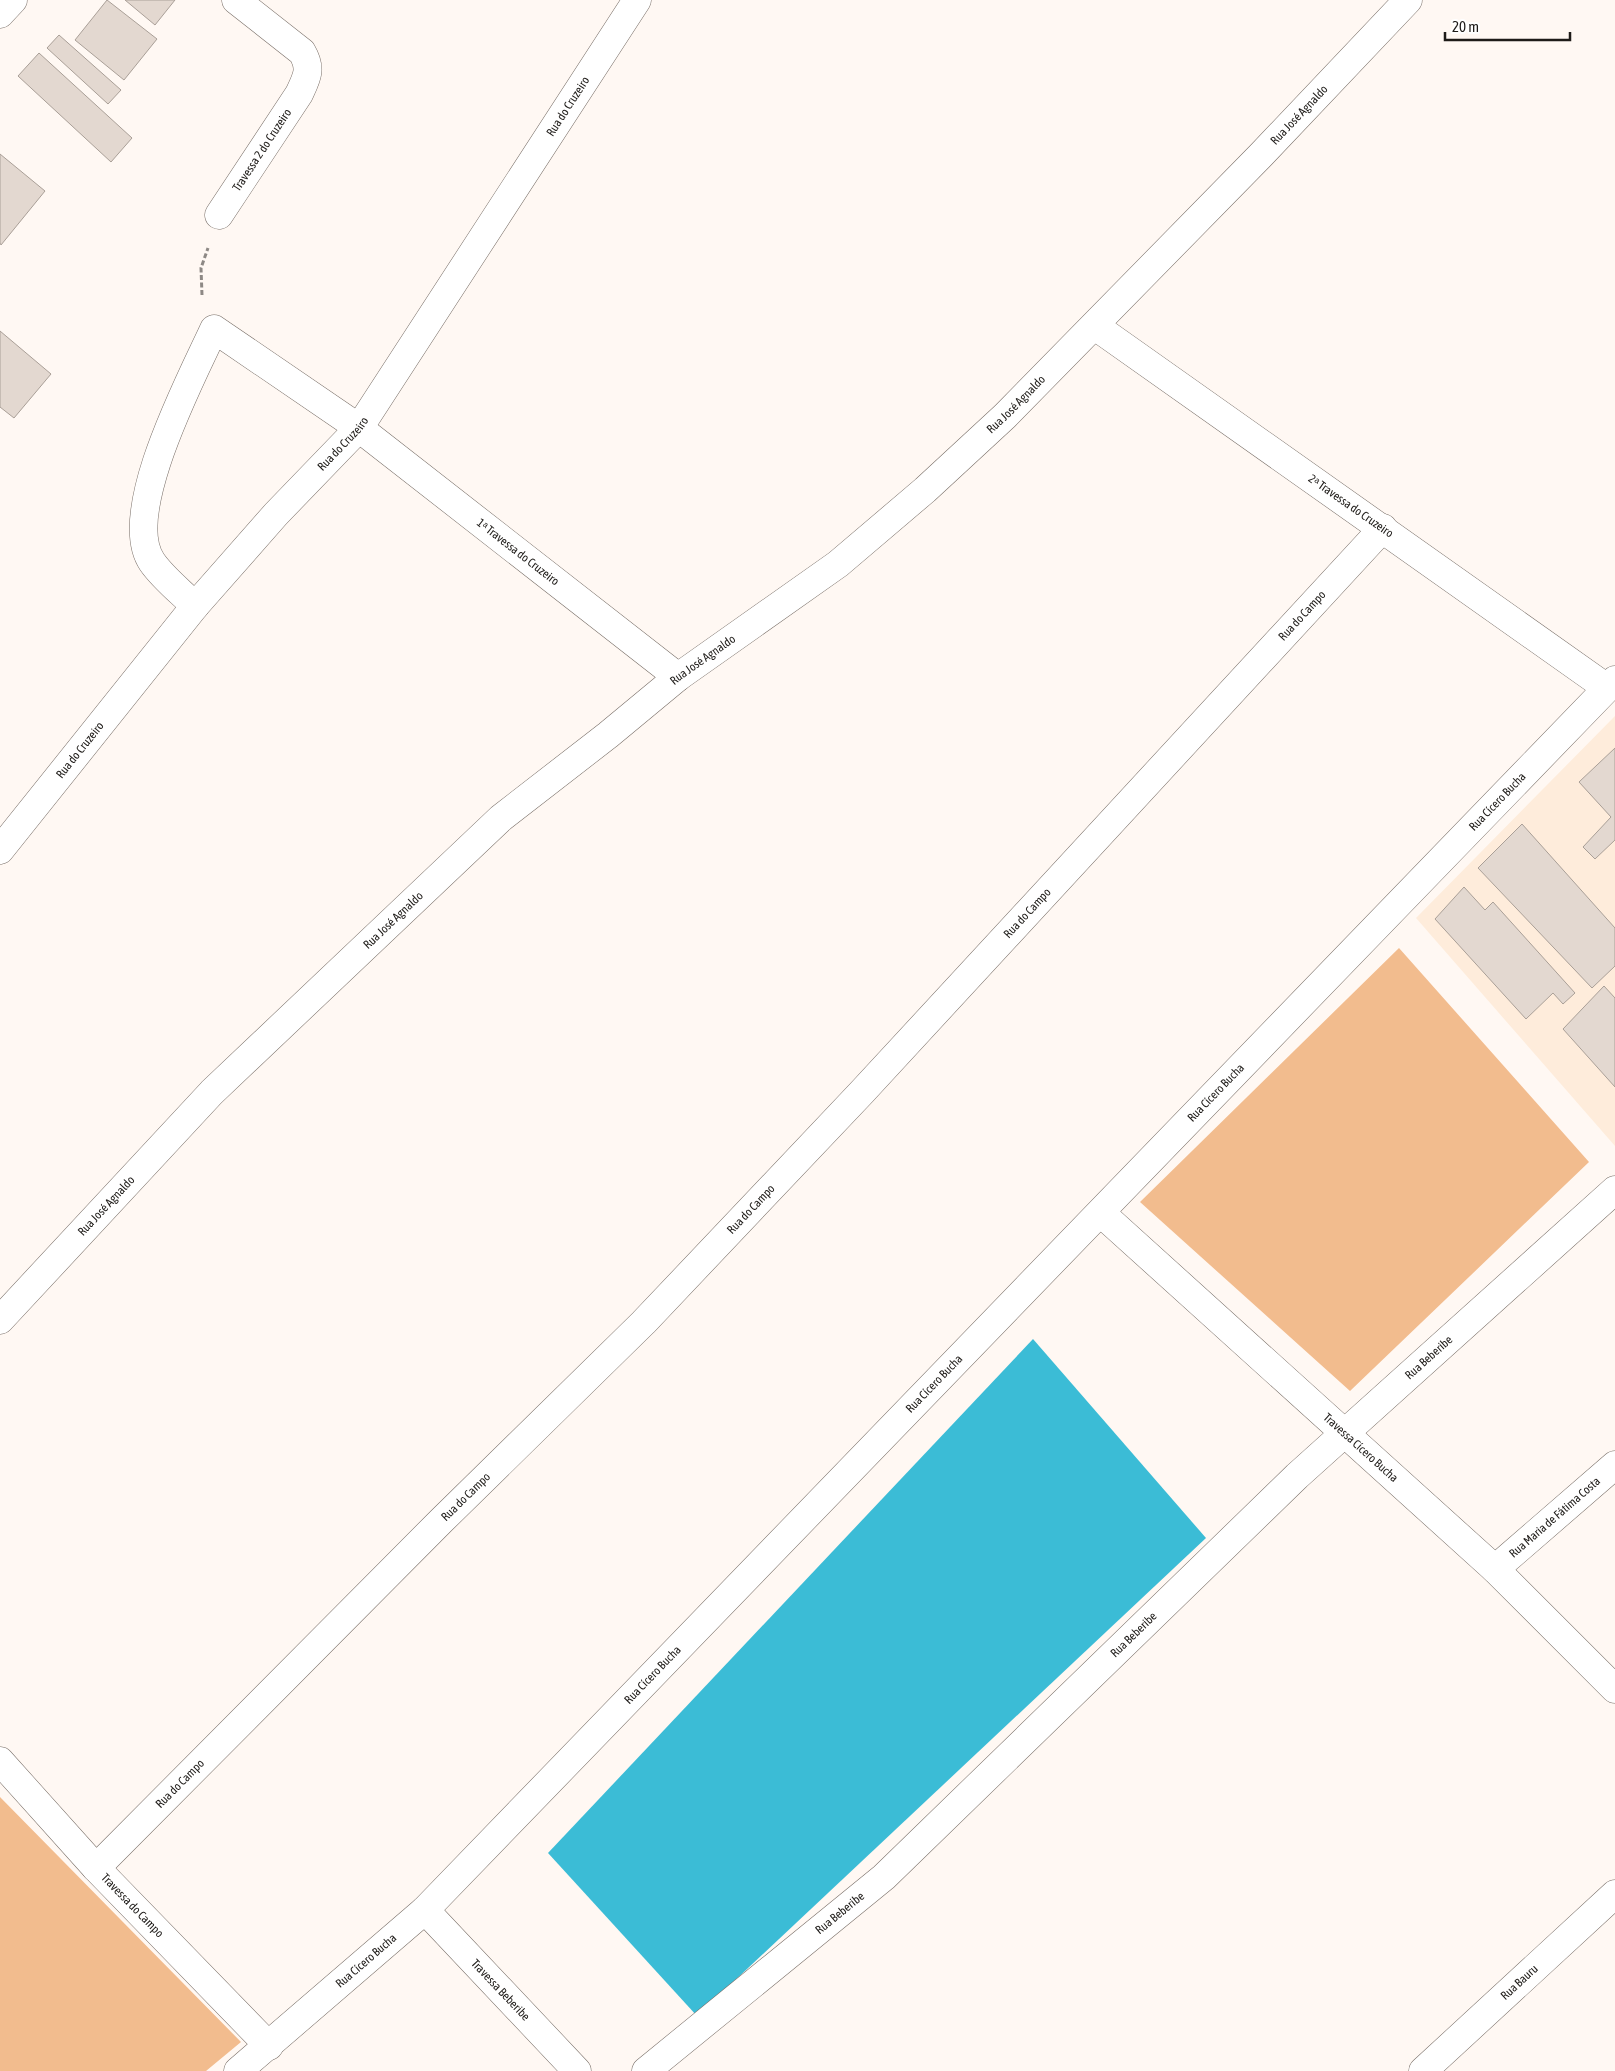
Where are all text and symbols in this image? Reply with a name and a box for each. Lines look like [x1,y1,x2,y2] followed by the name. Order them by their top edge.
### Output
[1445,10,1570,42] scale bar
[1452,18,1479,35] text: 20 m
[543,74,593,139] street label: Rua do Cruzeiro
[1268,82,1331,147] street label: Rua José Agnaldo
[230,106,295,194] street label: Travessa 2 do Cruzeiro
[984,372,1048,436] street label: Rua José Agnaldo
[315,414,371,474] street label: Rua do Cruzeiro
[1306,471,1396,541] street label: 2ᵃ Travessa do Cruzeiro
[474,516,562,589] street label: 1ᵃ Travessa do Cruzeiro
[1276,587,1329,644] street label: Rua do Campo
[667,632,738,688] street label: Rua José Agnaldo
[53,719,107,781] street label: Rua do Cruzeiro
[1466,770,1529,834] street label: Rua Cícero Bucha
[1001,885,1054,941] street label: Rua do Campo
[360,888,426,952] street label: Rua José Agnaldo
[1185,1061,1247,1125] street label: Rua Cícero Bucha
[75,1173,138,1239] street label: Rua José Agnaldo
[724,1181,778,1237] street label: Rua do Campo
[1402,1333,1455,1382] street label: Rua Beberibe
[903,1352,965,1416] street label: Rua Cícero Bucha
[1320,1410,1401,1485] street label: Travessa Cícero Bucha
[438,1469,493,1524] street label: Rua do Campo
[1506,1474,1603,1560] street label: Rua Maria de Fátima Costa
[1108,1609,1160,1660] street label: Rua Beberibe
[621,1643,684,1707] street label: Rua Cícero Bucha
[153,1756,207,1811] street label: Rua do Campo
[98,1871,167,1941] street label: Travessa do Campo
[813,1889,867,1937] street label: Rua Beberibe
[333,1931,399,1991] street label: Rua Cícero Bucha
[468,1956,533,2024] street label: Travessa Beberibe
[1498,1962,1541,2003] street label: Rua Bauru

